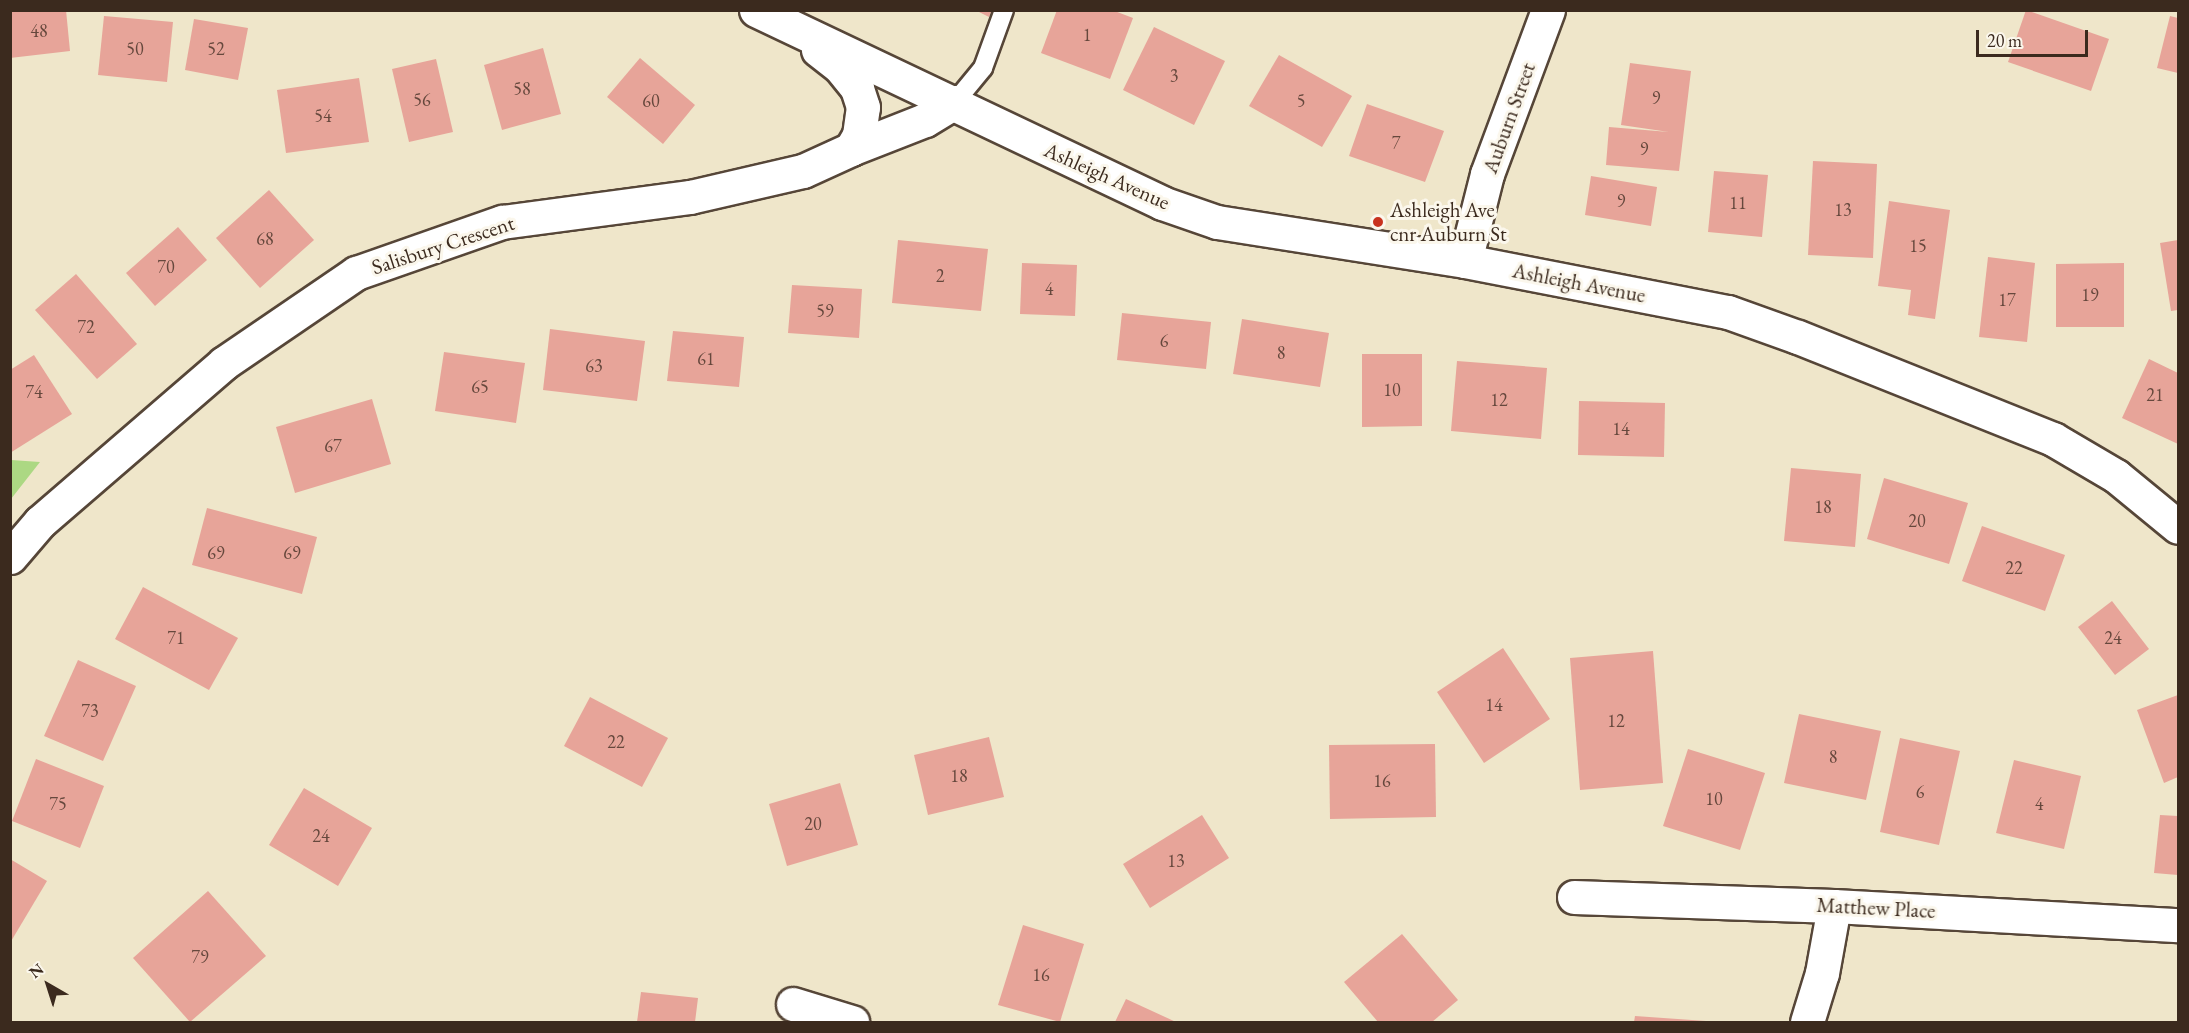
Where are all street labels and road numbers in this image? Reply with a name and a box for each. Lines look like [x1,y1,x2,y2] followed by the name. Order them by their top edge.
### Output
[1477,59,1541,177] street label: Auburn Street
[1040,137,1174,215] street label: Ashleigh Avenue
[369,210,517,280] street label: Salisbury Crescent
[1510,258,1648,308] street label: Ashleigh Avenue
[1816,892,1936,924] street label: Matthew Place

